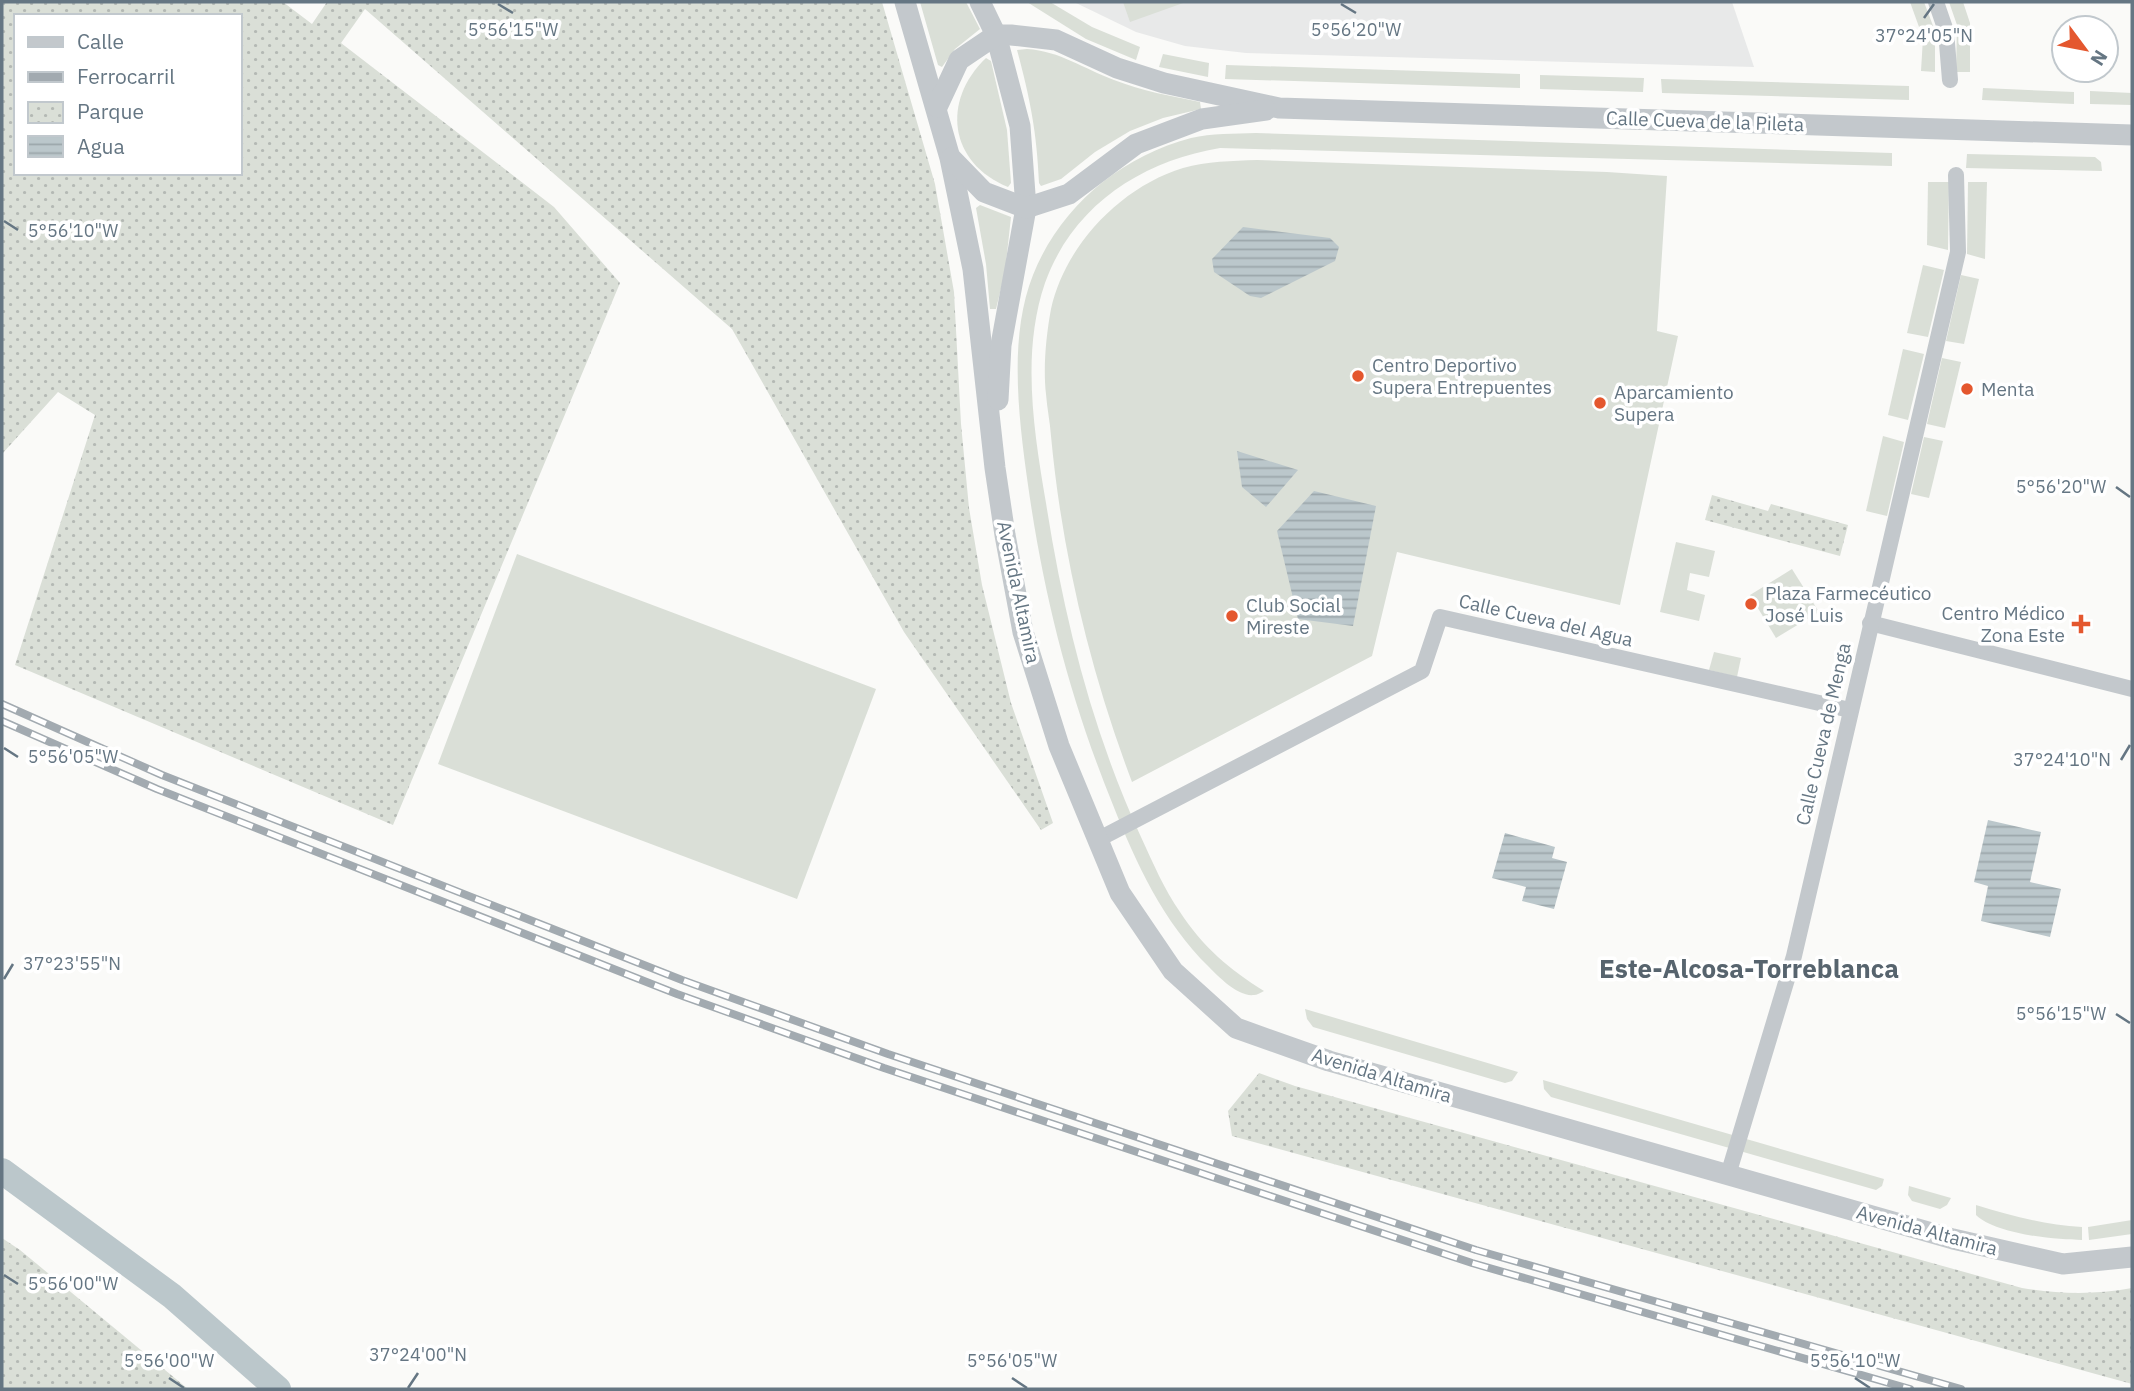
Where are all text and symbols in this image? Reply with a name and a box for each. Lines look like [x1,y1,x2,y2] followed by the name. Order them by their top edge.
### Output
[14,14,242,175] legend
[2050,14,2120,84] north arrow
[468,18,558,41] text: 5°56'15"W
[1311,18,1401,41] text: 5°56'20"W
[1875,24,1973,47] text: 37°24'05"N
[77,27,124,55] text: Calle
[2086,46,2113,70] text: N
[77,62,175,90] text: Ferrocarril
[77,97,144,125] text: Parque
[1606,106,1804,136] street label: Calle Cueva de la Pileta
[77,132,125,160] text: Agua
[28,219,118,242] text: 5°56'10"W
[1372,353,1552,399] place label: Centro Deportivo Supera Entrepuentes
[1350,368,1366,384] marker: Centro Deportivo Supera Entrepuentes
[1981,377,2034,401] place label: Menta
[1614,380,1734,426] place label: Aparcamiento Supera
[1959,381,1975,397] marker: Menta
[1592,395,1608,411] marker: Aparcamiento Supera
[2016,475,2106,498] text: 5°56'20"W
[992,519,1046,665] street label: Avenida Altamira
[1765,581,1931,627] place label: Plaza Farmecéutico José Luis
[1457,588,1635,652] street label: Calle Cueva del Agua
[1246,593,1341,639] place label: Club Social Mireste
[1743,596,1759,612] marker: Plaza Farmecéutico José Luis
[1942,601,2065,647] place label: Centro Médico Zona Este
[1224,608,1240,624] marker: Club Social Mireste
[2071,614,2091,634] marker: Centro Médico Zona Este
[1790,640,1856,828] street label: Calle Cueva de Menga
[28,745,118,768] text: 5°56'05"W
[2013,748,2111,771] text: 37°24'10"N
[1599,951,1899,985] district label: Este-Alcosa-Torreblanca
[23,952,121,975] text: 37°23'55"N
[2016,1002,2106,1025] text: 5°56'15"W
[1309,1042,1455,1108] street label: Avenida Altamira
[1854,1200,2000,1260] street label: Avenida Altamira
[28,1272,118,1295] text: 5°56'00"W
[369,1343,467,1366] text: 37°24'00"N
[124,1349,214,1372] text: 5°56'00"W
[967,1349,1057,1372] text: 5°56'05"W
[1810,1349,1900,1372] text: 5°56'10"W

